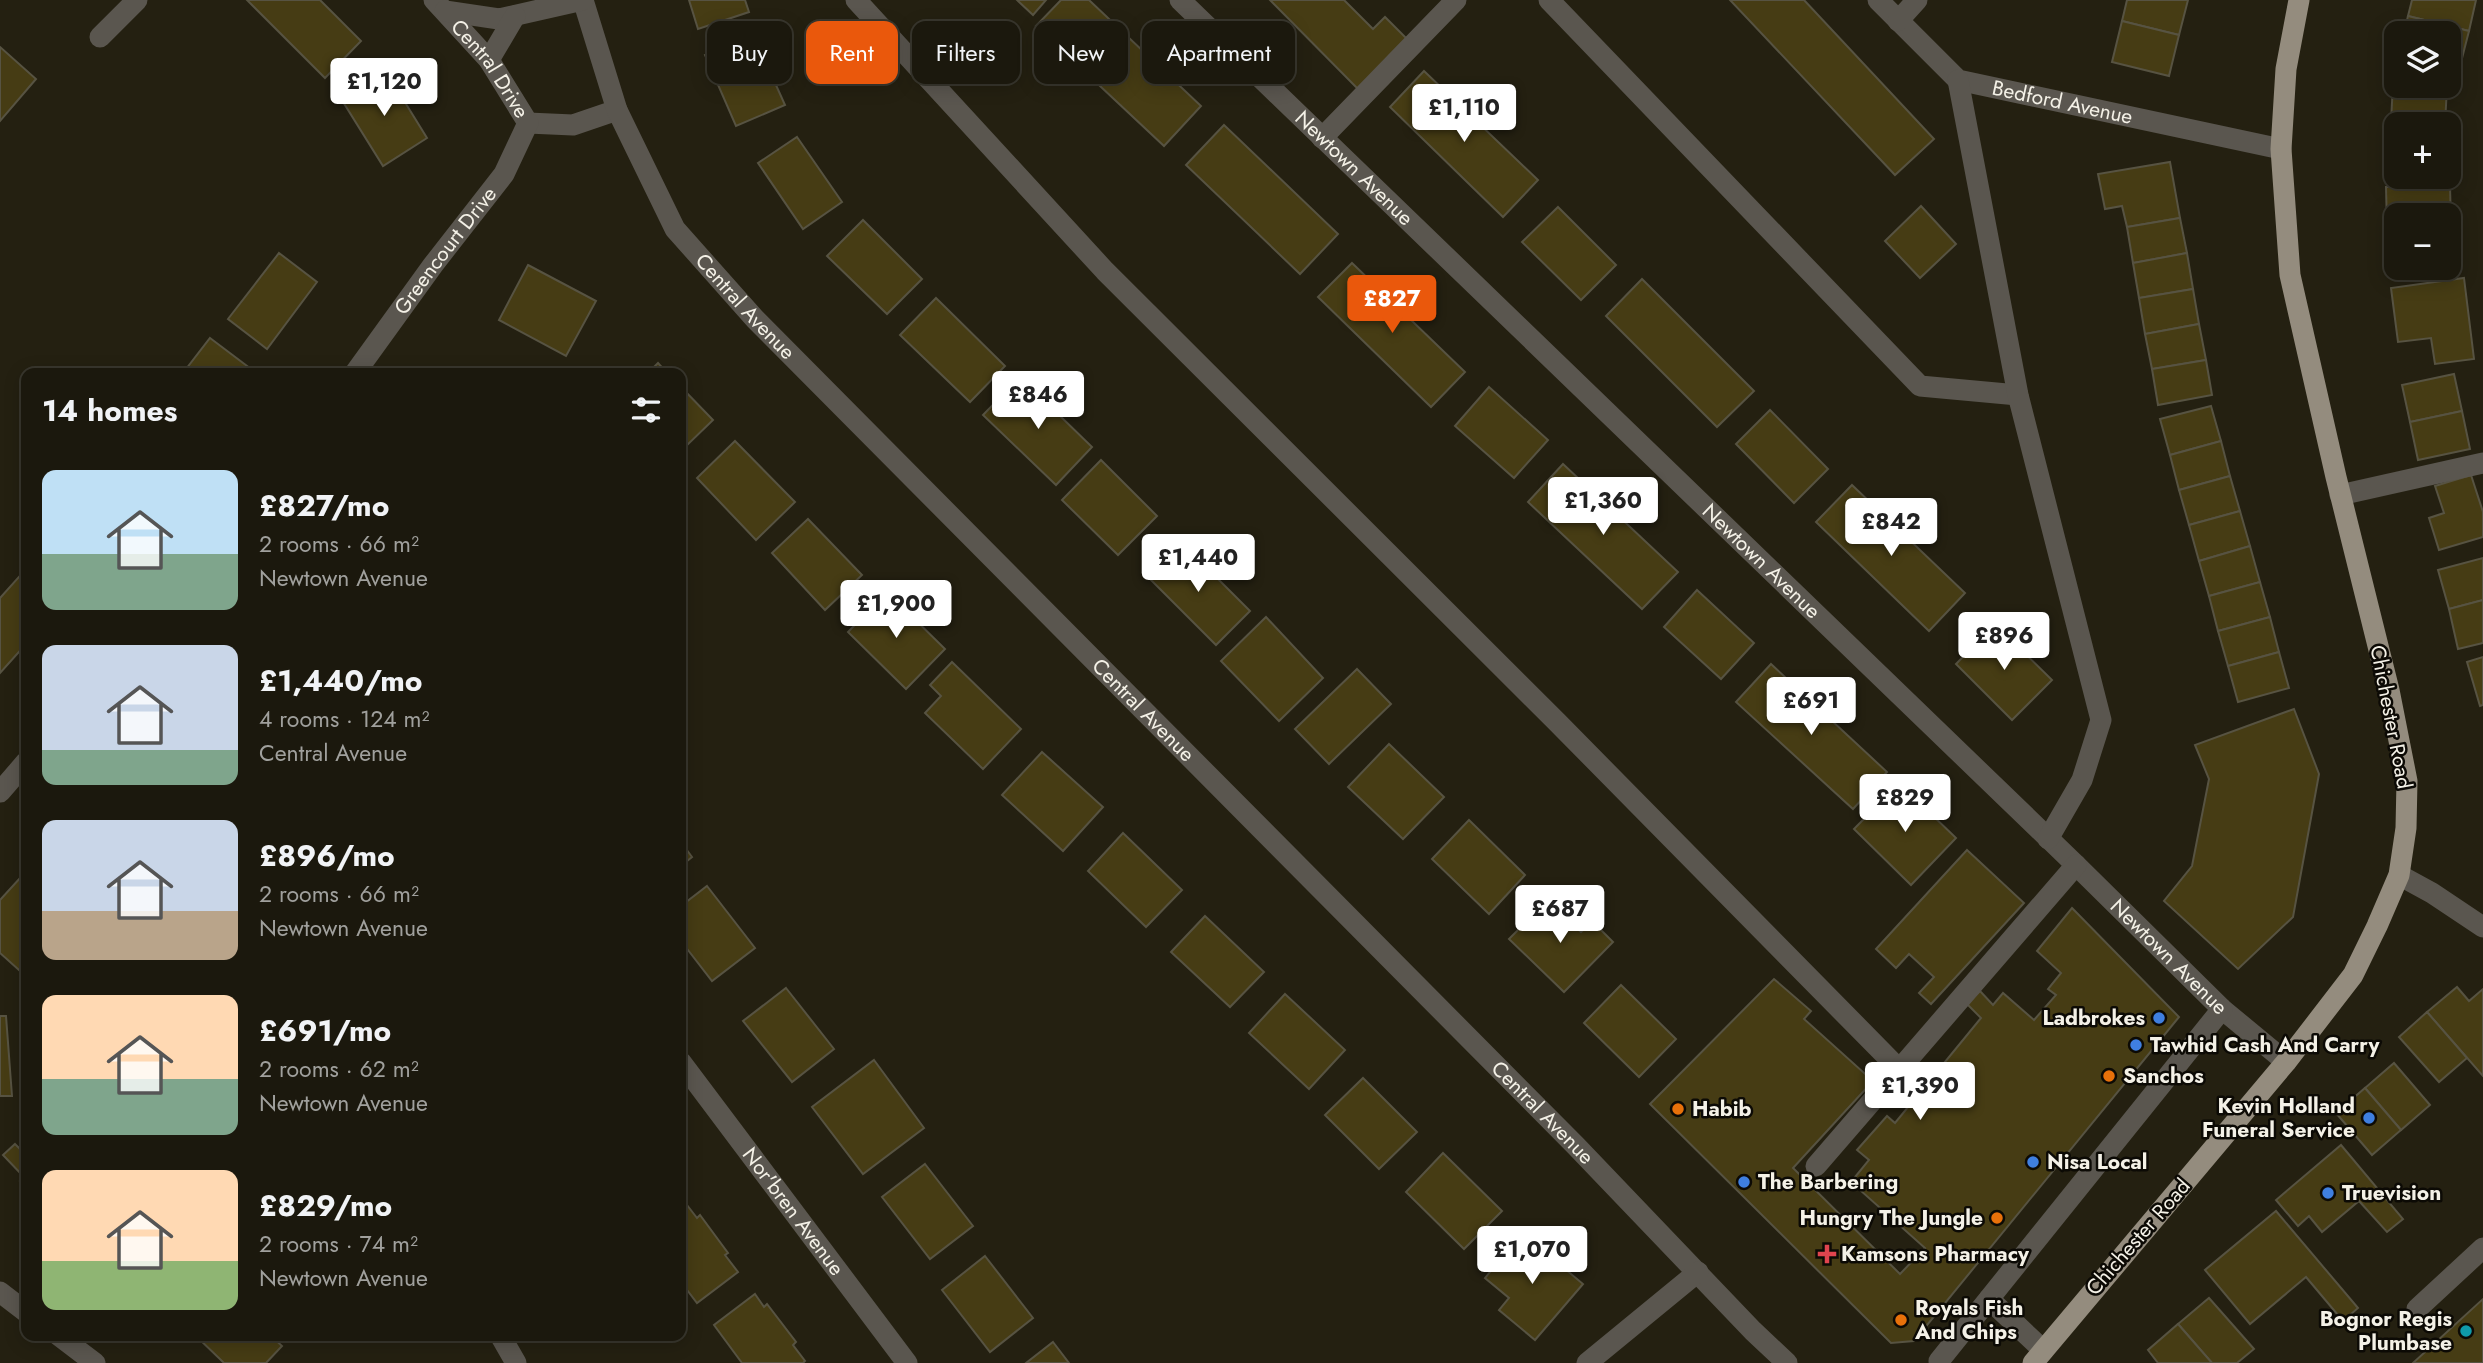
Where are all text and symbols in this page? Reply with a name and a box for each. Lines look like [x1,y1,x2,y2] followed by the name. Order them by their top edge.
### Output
[444,13,537,124] street label: Central Drive
[707,21,792,84] chip: Buy
[806,21,898,84] chip: Rent
[912,21,1020,84] chip: Filters
[1034,21,1128,84] chip: New
[1142,21,1295,84] chip: Apartment
[2384,21,2461,280] map controls
[2384,21,2461,98] button: layers
[327,58,441,118] pin: £1,120
[346,64,422,98] text: £1,120
[1989,73,2136,132] street label: Bedford Avenue
[1407,85,1521,144] pin: £1,110
[1428,90,1500,124] text: £1,110
[1288,104,1420,233] street label: Newtown Avenue
[2384,112,2461,189] button: +
[387,180,504,321] street label: Greencourt Drive
[2384,203,2461,280] button: −
[688,247,802,366] street label: Central Avenue
[1351,276,1433,335] pin: £827
[1363,281,1421,315] text: £827
[997,372,1079,431] pin: £846
[1008,377,1068,411] text: £846
[42,389,177,432] text: 14 homes
[627,391,665,429] icon: filters
[1546,477,1660,537] pin: £1,360
[1564,483,1642,517] text: £1,360
[259,484,389,527] text: £827/mo
[1695,497,1827,626] street label: Newtown Avenue
[98,498,182,582] icon: home
[1850,498,1932,558] pin: £842
[1861,504,1921,538] text: £842
[259,527,419,561] text: 2 rooms · 66 m²
[1141,534,1255,594] pin: £1,440
[1158,540,1238,574] text: £1,440
[259,561,428,595] text: Newtown Avenue
[839,580,953,640] pin: £1,900
[856,586,936,620] text: £1,900
[1963,612,2045,672] pin: £896
[1974,618,2034,652] text: £896
[2362,643,2420,791] street label: Chichester Road
[1085,652,1202,769] street label: Central Avenue
[259,659,423,702] text: £1,440/mo
[98,673,182,757] icon: home
[1770,678,1852,737] pin: £691
[1783,683,1839,717] text: £691
[259,702,430,736] text: 4 rooms · 124 m²
[259,736,407,770] text: Central Avenue
[1864,774,1946,834] pin: £829
[1876,780,1934,814] text: £829
[259,834,395,877] text: £896/mo
[98,848,182,932] icon: home
[259,877,419,911] text: 2 rooms · 66 m²
[1519,886,1601,945] pin: £687
[1531,891,1589,925] text: £687
[2103,892,2235,1022] street label: Newtown Avenue
[259,911,428,945] text: Newtown Avenue
[2043,1003,2145,1033] place label: Ladbrokes
[259,1009,391,1052] text: £691/mo
[2151,1010,2167,1026] marker: Ladbrokes
[98,1023,182,1107] icon: home
[2150,1030,2380,1060] place label: Tawhid Cash And Carry
[2128,1037,2144,1053] marker: Tawhid Cash And Carry
[259,1052,419,1086] text: 2 rooms · 62 m²
[1484,1054,1601,1171] street label: Central Avenue
[2123,1061,2204,1091] place label: Sanchos
[1863,1062,1977,1122] pin: £1,390
[1881,1068,1959,1102] text: £1,390
[2101,1068,2117,1084] marker: Sanchos
[259,1086,428,1120] text: Newtown Avenue
[2202,1091,2355,1145] place label: Kevin Holland Funeral Service
[1692,1094,1752,1124] place label: Habib
[1670,1101,1686,1117] marker: Habib
[2361,1110,2377,1126] marker: Kevin Holland Funeral Service
[735,1141,851,1282] street label: Nor'bren Avenue
[2047,1147,2148,1177] place label: Nisa Local
[2025,1154,2041,1170] marker: Nisa Local
[1758,1167,1898,1197] place label: The Barbering
[2079,1172,2197,1302] street label: Chichester Road
[1736,1174,1752,1190] marker: The Barbering
[2342,1178,2441,1208] place label: Truevision
[259,1184,392,1227] text: £829/mo
[2320,1185,2336,1201] marker: Truevision
[98,1198,182,1282] icon: home
[1799,1203,1983,1233] place label: Hungry The Jungle
[1989,1210,2005,1226] marker: Hungry The Jungle
[1475,1226,1589,1286] pin: £1,070
[259,1227,418,1261] text: 2 rooms · 74 m²
[1493,1232,1571,1266] text: £1,070
[1841,1239,2030,1269] place label: Kamsons Pharmacy
[1819,1246,1835,1262] marker: Kamsons Pharmacy
[259,1261,428,1295] text: Newtown Avenue
[1914,1293,2023,1347] place label: Royals Fish And Chips
[2320,1304,2452,1358] place label: Bognor Regis Plumbase
[1893,1312,1909,1328] marker: Royals Fish And Chips
[2458,1323,2474,1339] marker: Bognor Regis Plumbase

